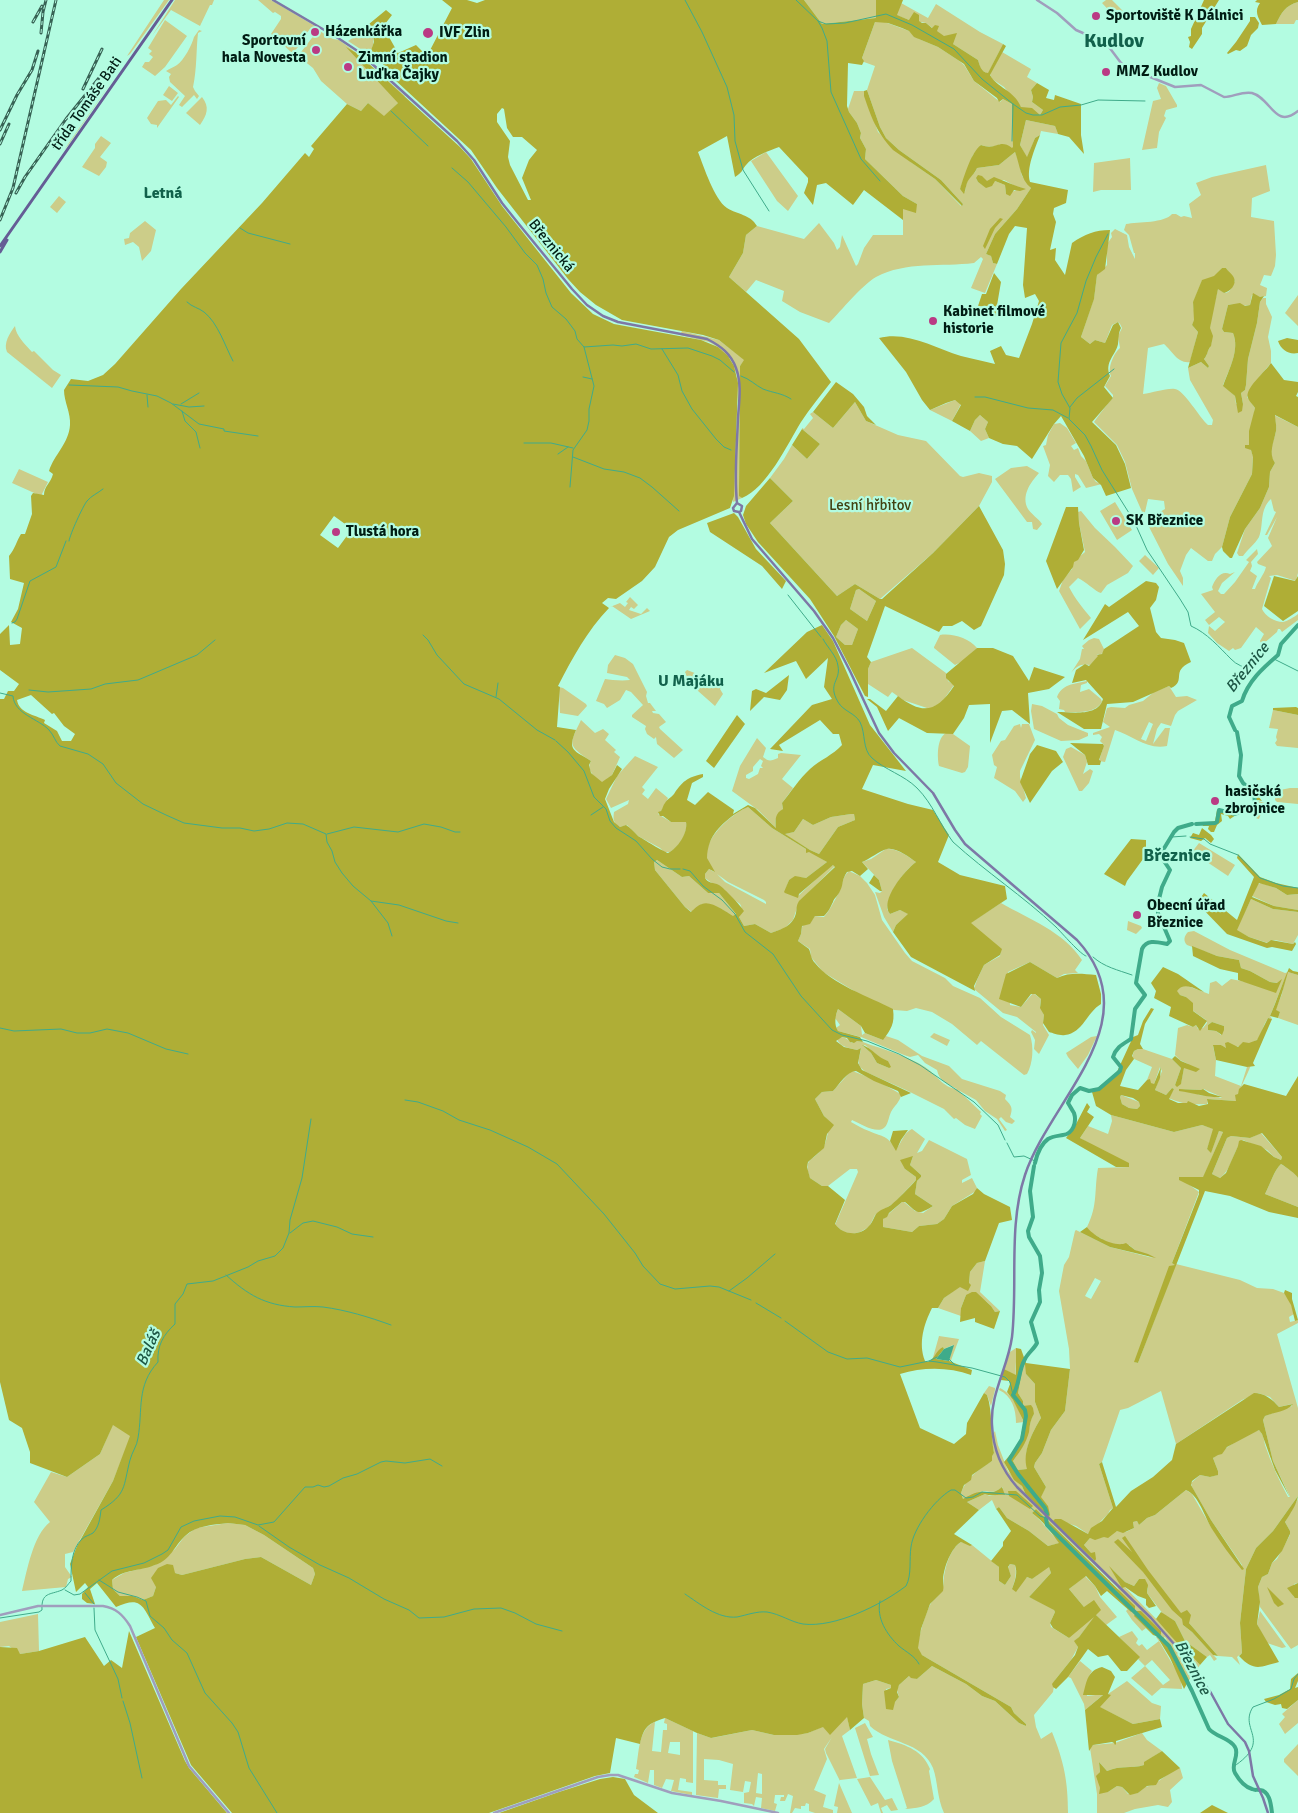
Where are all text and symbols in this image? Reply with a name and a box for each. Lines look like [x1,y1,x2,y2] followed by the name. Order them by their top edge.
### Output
[1106,7,1243,25] place label: Sportoviště K Dálnici
[1090,10,1102,22] marker: Sportoviště K Dálnici
[325,23,402,41] place label: Házenkářka
[439,24,490,42] place label: IVF Zlin
[309,26,321,38] marker: Házenkářka
[421,26,435,40] marker: IVF Zlin
[1084,30,1144,54] district label: Kudlov
[222,32,306,67] place label: Sportovní hala Novesta
[310,44,322,56] marker: Sportovní hala Novesta
[358,49,448,84] place label: Zimní stadion Luďka Čajky
[48,53,126,155] street label: třída Tomáše Bati
[342,61,354,73] marker: Zimní stadion Luďka Čajky
[1116,63,1198,81] place label: MMZ Kudlov
[1100,66,1112,78] marker: MMZ Kudlov
[143,184,183,204] district label: Letná
[524,216,578,276] street label: Březnická
[943,303,1045,338] place label: Kabinet filmové historie
[927,315,939,327] marker: Kabinet filmové historie
[829,497,911,515] park label: Lesní hřbitov
[1126,512,1203,530] place label: SK Březnice
[1110,515,1122,527] marker: SK Březnice
[346,523,419,541] place label: Tlustá hora
[330,526,342,538] marker: Tlustá hora
[1222,639,1274,697] water label: Březnice
[658,672,724,692] district label: U Majáku
[1225,783,1285,818] place label: hasičská zbrojnice
[1209,795,1221,807] marker: hasičská zbrojnice
[1143,845,1211,867] district label: Březnice
[1147,897,1225,932] place label: Obecní úřad Březnice
[1131,909,1143,921] marker: Obecní úřad Březnice
[133,1327,165,1369] water label: Baláš
[1170,1638,1214,1698] water label: Březnice

